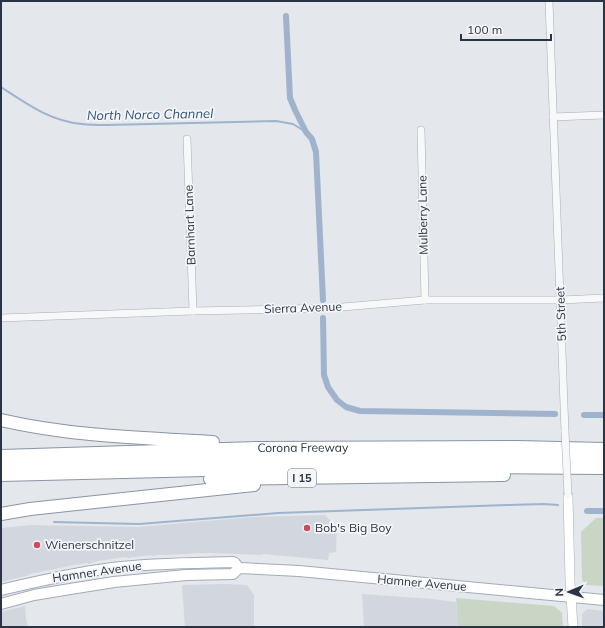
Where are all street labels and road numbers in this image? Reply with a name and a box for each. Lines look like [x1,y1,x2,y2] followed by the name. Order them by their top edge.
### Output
[414,175,431,255] street label: Mulberry Lane
[181,185,198,265] street label: Barnhart Lane
[552,286,569,342] street label: 5th Street
[264,299,342,316] street label: Sierra Avenue
[257,440,349,455] street label: Corona Freeway
[288,469,316,487] road number: I 15
[51,558,142,585] street label: Hamner Avenue
[377,571,467,594] street label: Hamner Avenue

